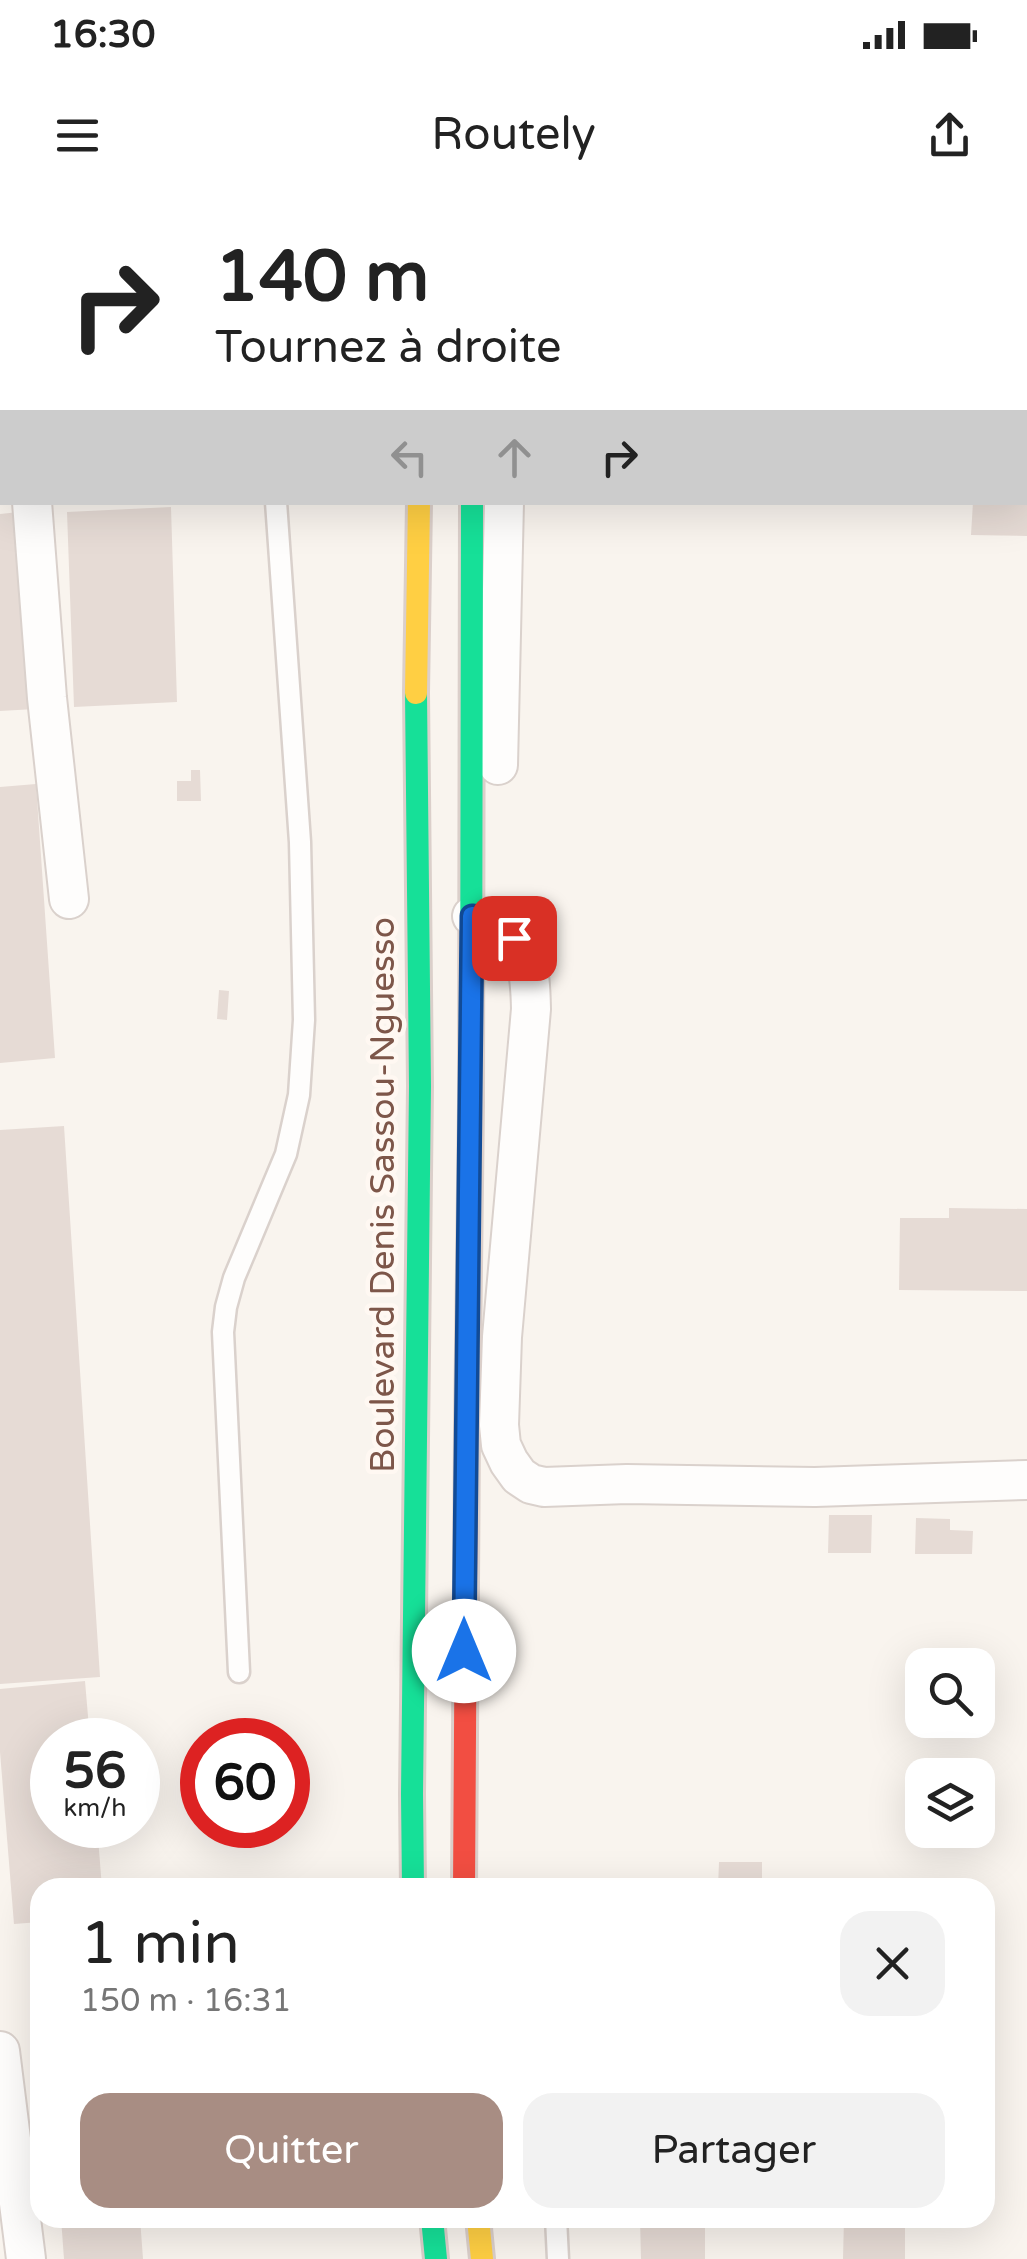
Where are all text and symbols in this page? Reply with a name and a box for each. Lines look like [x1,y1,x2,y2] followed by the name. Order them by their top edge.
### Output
[50,12,155,58] text: 16:30
[50,108,105,163] icon: menu
[431,108,596,162] text: Routely
[922,108,977,163] icon: share
[215,236,429,320] text: 140 m
[50,240,180,370] icon: right
[215,321,561,375] text: Tournez à droite
[382,430,437,485] icon: left
[487,430,542,485] icon: ahead
[592,430,647,485] icon: right
[472,896,557,981] pin
[487,911,542,966] icon: arrive
[362,917,404,1473] street label: Boulevard Denis Sassou-Nguesso
[412,1599,516,1703] position arrow
[905,1648,995,1848] map controls
[905,1648,995,1738] button: search
[180,1718,310,1848] speed limit sign: 60
[64,1741,126,1801] text: 56
[905,1758,995,1848] button: layers
[64,1793,126,1823] text: km/h
[80,1908,240,1980] text: 1 min
[840,1911,945,2016] button: close
[80,1982,292,2020] text: 150 m · 16:31
[80,2093,503,2208] button: Quitter
[523,2093,945,2208] button: Partager

